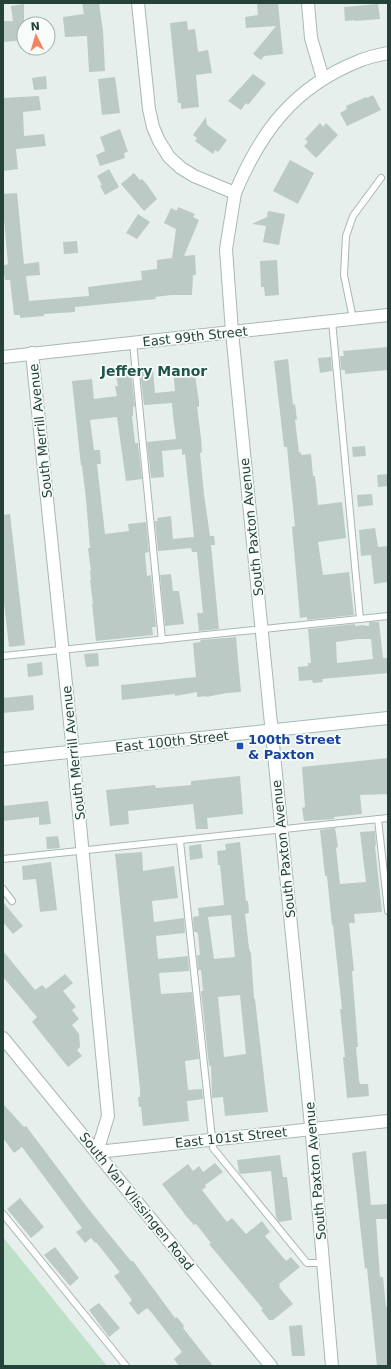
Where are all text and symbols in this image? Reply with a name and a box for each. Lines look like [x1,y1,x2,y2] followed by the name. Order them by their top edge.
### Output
[16,16,56,56] north arrow
[30,20,40,33] text: N
[142,324,248,349] street label: East 99th Street
[26,363,55,499] street label: South Merrill Avenue
[100,363,207,379] district label: Jeffery Manor
[237,457,266,597] street label: South Paxton Avenue
[59,685,88,821] street label: South Merrill Avenue
[115,728,230,755] street label: East 100th Street
[248,732,341,762] place label: 100th Street & Paxton
[235,741,245,751] marker: 100th Street & Paxton
[269,779,298,919] street label: South Paxton Avenue
[302,1101,329,1241] street label: South Paxton Avenue
[174,1124,288,1151] street label: East 101st Street
[76,1129,197,1273] street label: South Van Vlissingen Road

